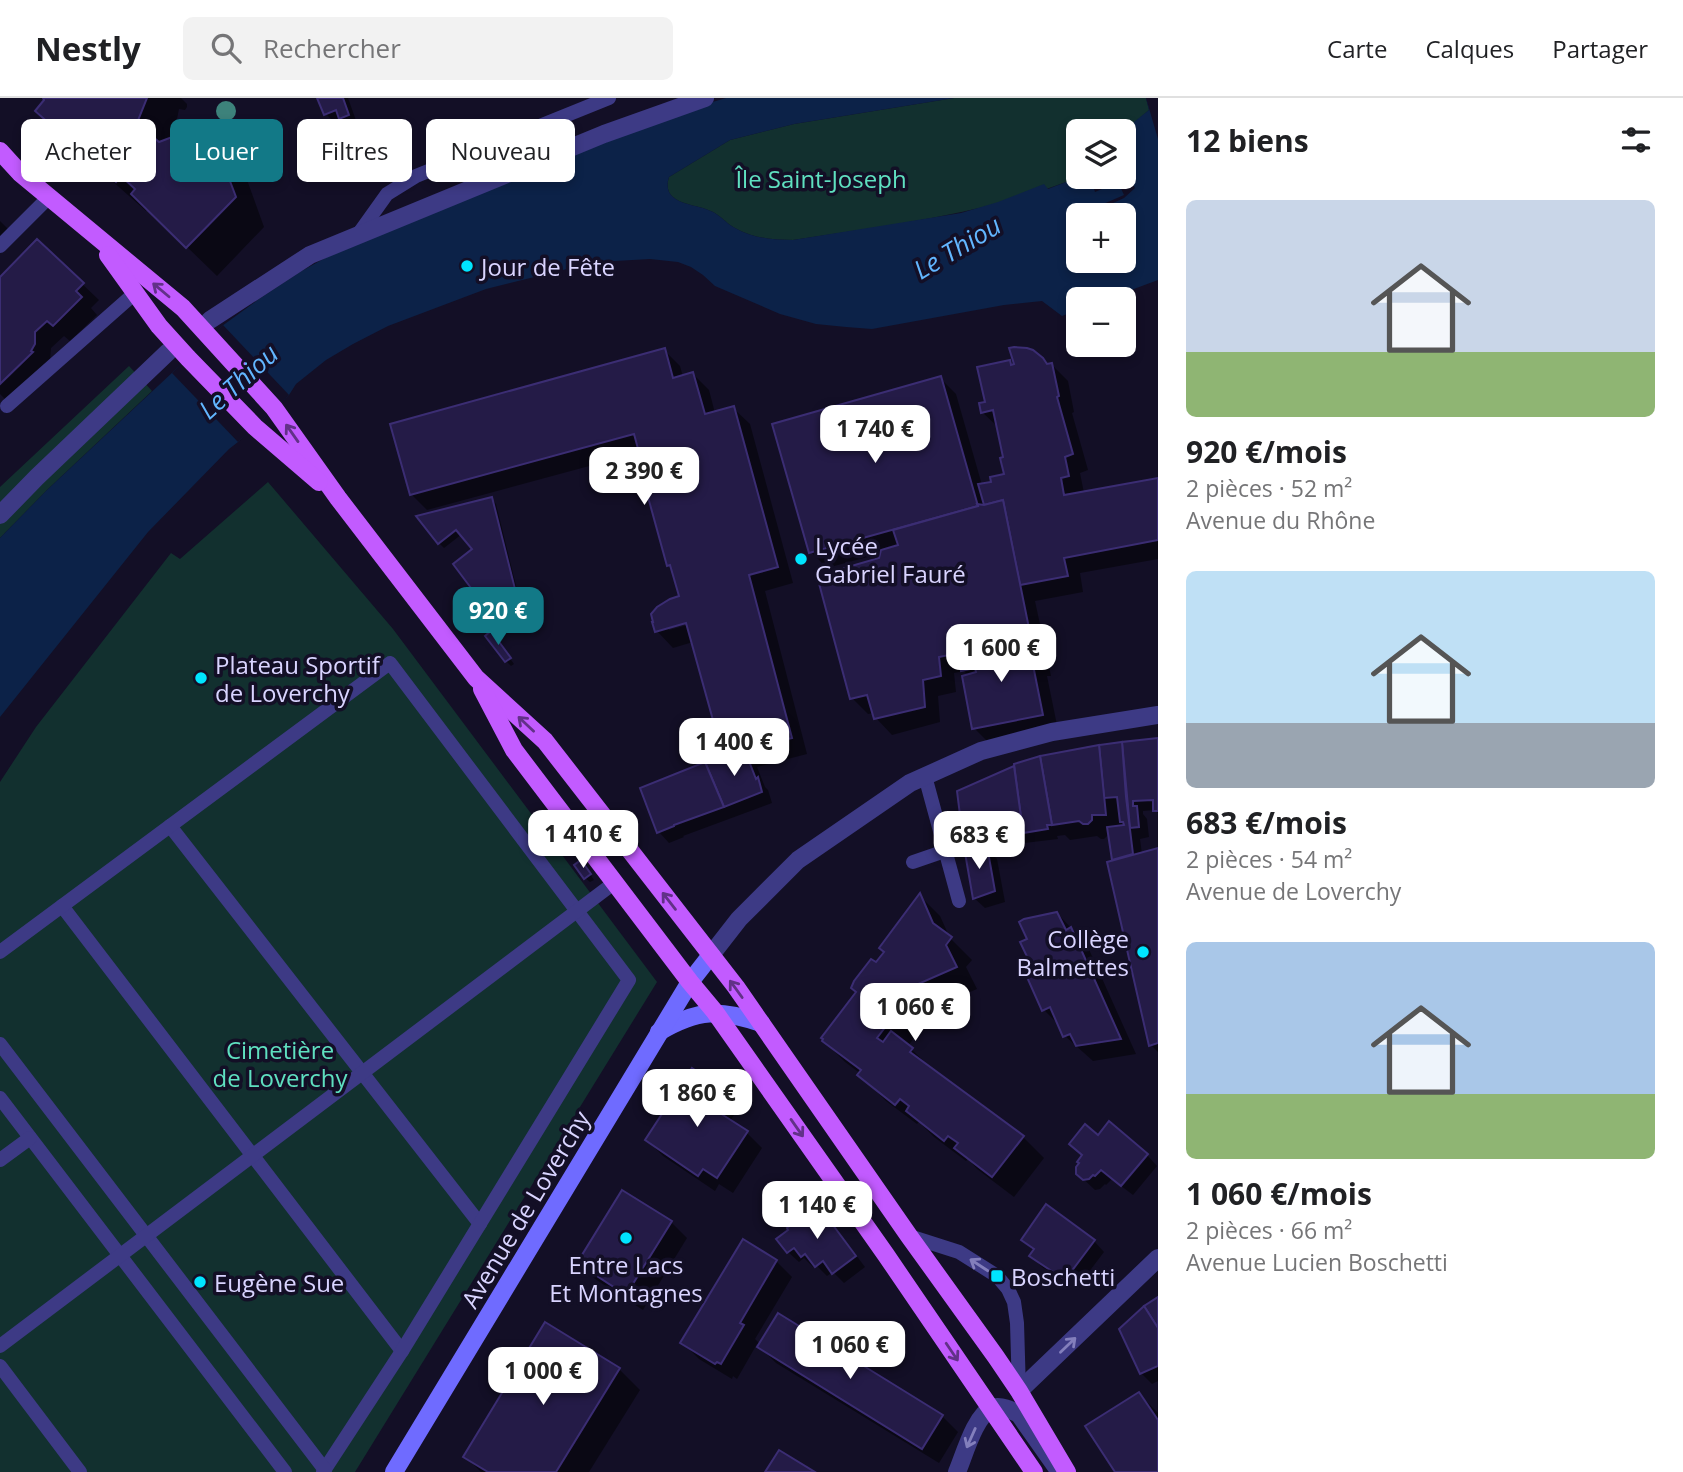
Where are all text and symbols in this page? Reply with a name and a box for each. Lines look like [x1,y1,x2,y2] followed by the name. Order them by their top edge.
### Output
[183,17,673,80] search box
[35,26,141,71] text: Nestly
[207,29,245,67] icon: search
[263,30,401,66] text: Rechercher
[1327,32,1387,65] text: Carte
[1425,32,1514,65] text: Calques
[1552,32,1648,65] text: Partager
[21,119,156,182] chip: Acheter
[170,119,283,182] chip: Louer
[297,119,412,182] chip: Filtres
[426,119,575,182] chip: Nouveau
[1066,119,1136,357] map controls
[1066,119,1136,189] button: layers
[1186,120,1309,161] text: 12 biens
[1617,121,1655,159] icon: filters
[734,162,907,195] park label: Île Saint-Joseph
[1066,203,1136,273] button: +
[906,207,1008,287] water label: Le Thiou
[1358,245,1484,371] icon: home
[479,250,615,283] place label: Jour de Fête
[459,258,475,274] marker: Jour de Fête
[152,282,170,298] one-way arrow
[1066,287,1136,357] button: −
[190,335,286,427] water label: Le Thiou
[810,406,940,465] pin: 1 740 €
[836,412,914,444] text: 1 740 €
[285,424,299,443] one-way arrow
[1186,431,1347,472] text: 920 €/mois
[579,448,709,507] pin: 2 390 €
[605,454,683,486] text: 2 390 €
[1186,472,1352,504] text: 2 pièces · 52 m²
[1186,504,1375,536] text: Avenue du Rhône
[815,529,966,590] place label: Lycée Gabriel Fauré
[793,551,809,567] marker: Lycée Gabriel Fauré
[449,588,547,647] pin: 920 €
[469,594,527,626] text: 920 €
[1358,616,1484,742] icon: home
[936,624,1066,684] pin: 1 600 €
[962,631,1040,663] text: 1 600 €
[215,648,382,709] place label: Plateau Sportif de Loverchy
[193,670,209,686] marker: Plateau Sportif de Loverchy
[517,716,535,732] one-way arrow
[669,718,799,778] pin: 1 400 €
[695,725,773,757] text: 1 400 €
[1186,802,1347,843] text: 683 €/mois
[518,810,648,870] pin: 1 410 €
[930,812,1028,871] pin: 683 €
[544,817,622,849] text: 1 410 €
[950,818,1008,850] text: 683 €
[1186,843,1352,875] text: 2 pièces · 54 m²
[1186,875,1401,907] text: Avenue de Loverchy
[661,892,676,911] one-way arrow
[1016,922,1129,983] place label: Collège Balmettes
[1135,944,1151,960] marker: Collège Balmettes
[729,980,744,998] one-way arrow
[850,984,980,1043] pin: 1 060 €
[1358,987,1484,1113] icon: home
[876,990,954,1022] text: 1 060 €
[213,1033,348,1094] park label: Cimetière de Loverchy
[632,1070,762,1129] pin: 1 860 €
[658,1076,736,1108] text: 1 860 €
[453,1103,597,1314] street label: Avenue de Loverchy
[790,1118,804,1137] one-way arrow
[1186,1173,1372,1214] text: 1 060 €/mois
[752,1182,882,1241] pin: 1 140 €
[778,1188,856,1220] text: 1 140 €
[1186,1214,1352,1246] text: 2 pièces · 66 m²
[618,1230,634,1246] marker: Entre Lacs Et Montagnes
[1186,1246,1448,1278] text: Avenue Lucien Boschetti
[549,1248,703,1309] place label: Entre Lacs Et Montagnes
[970,1257,989,1272] one-way arrow
[1011,1260,1115,1293] place label: Boschetti
[214,1266,344,1299] place label: Eugène Sue
[989,1268,1005,1284] marker: Boschetti
[192,1274,208,1290] marker: Eugène Sue
[785,1322,915,1381] pin: 1 060 €
[811,1328,889,1360] text: 1 060 €
[1060,1336,1077,1353] one-way arrow
[945,1342,959,1361] one-way arrow
[478,1348,608,1407] pin: 1 000 €
[504,1354,582,1386] text: 1 000 €
[964,1427,977,1449] one-way arrow

